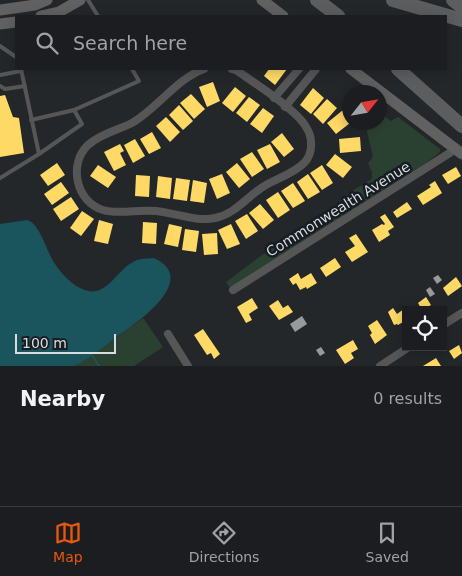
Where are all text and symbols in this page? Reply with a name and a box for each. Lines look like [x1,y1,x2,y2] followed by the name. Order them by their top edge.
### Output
[15,15,447,70] search box
[33,29,61,57] icon: search
[73,32,187,54] text: Search here
[342,85,387,130] north arrow
[263,158,413,260] street label: Commonwealth Avenue
[402,306,447,351] map controls
[402,306,447,351] button: locate
[15,331,116,354] scale bar
[22,335,67,351] text: 100 m
[20,387,105,411] text: Nearby
[373,389,442,408] text: 0 results
[53,519,83,565] tab: Map
[189,519,259,565] tab: Directions
[366,519,409,565] tab: Saved

